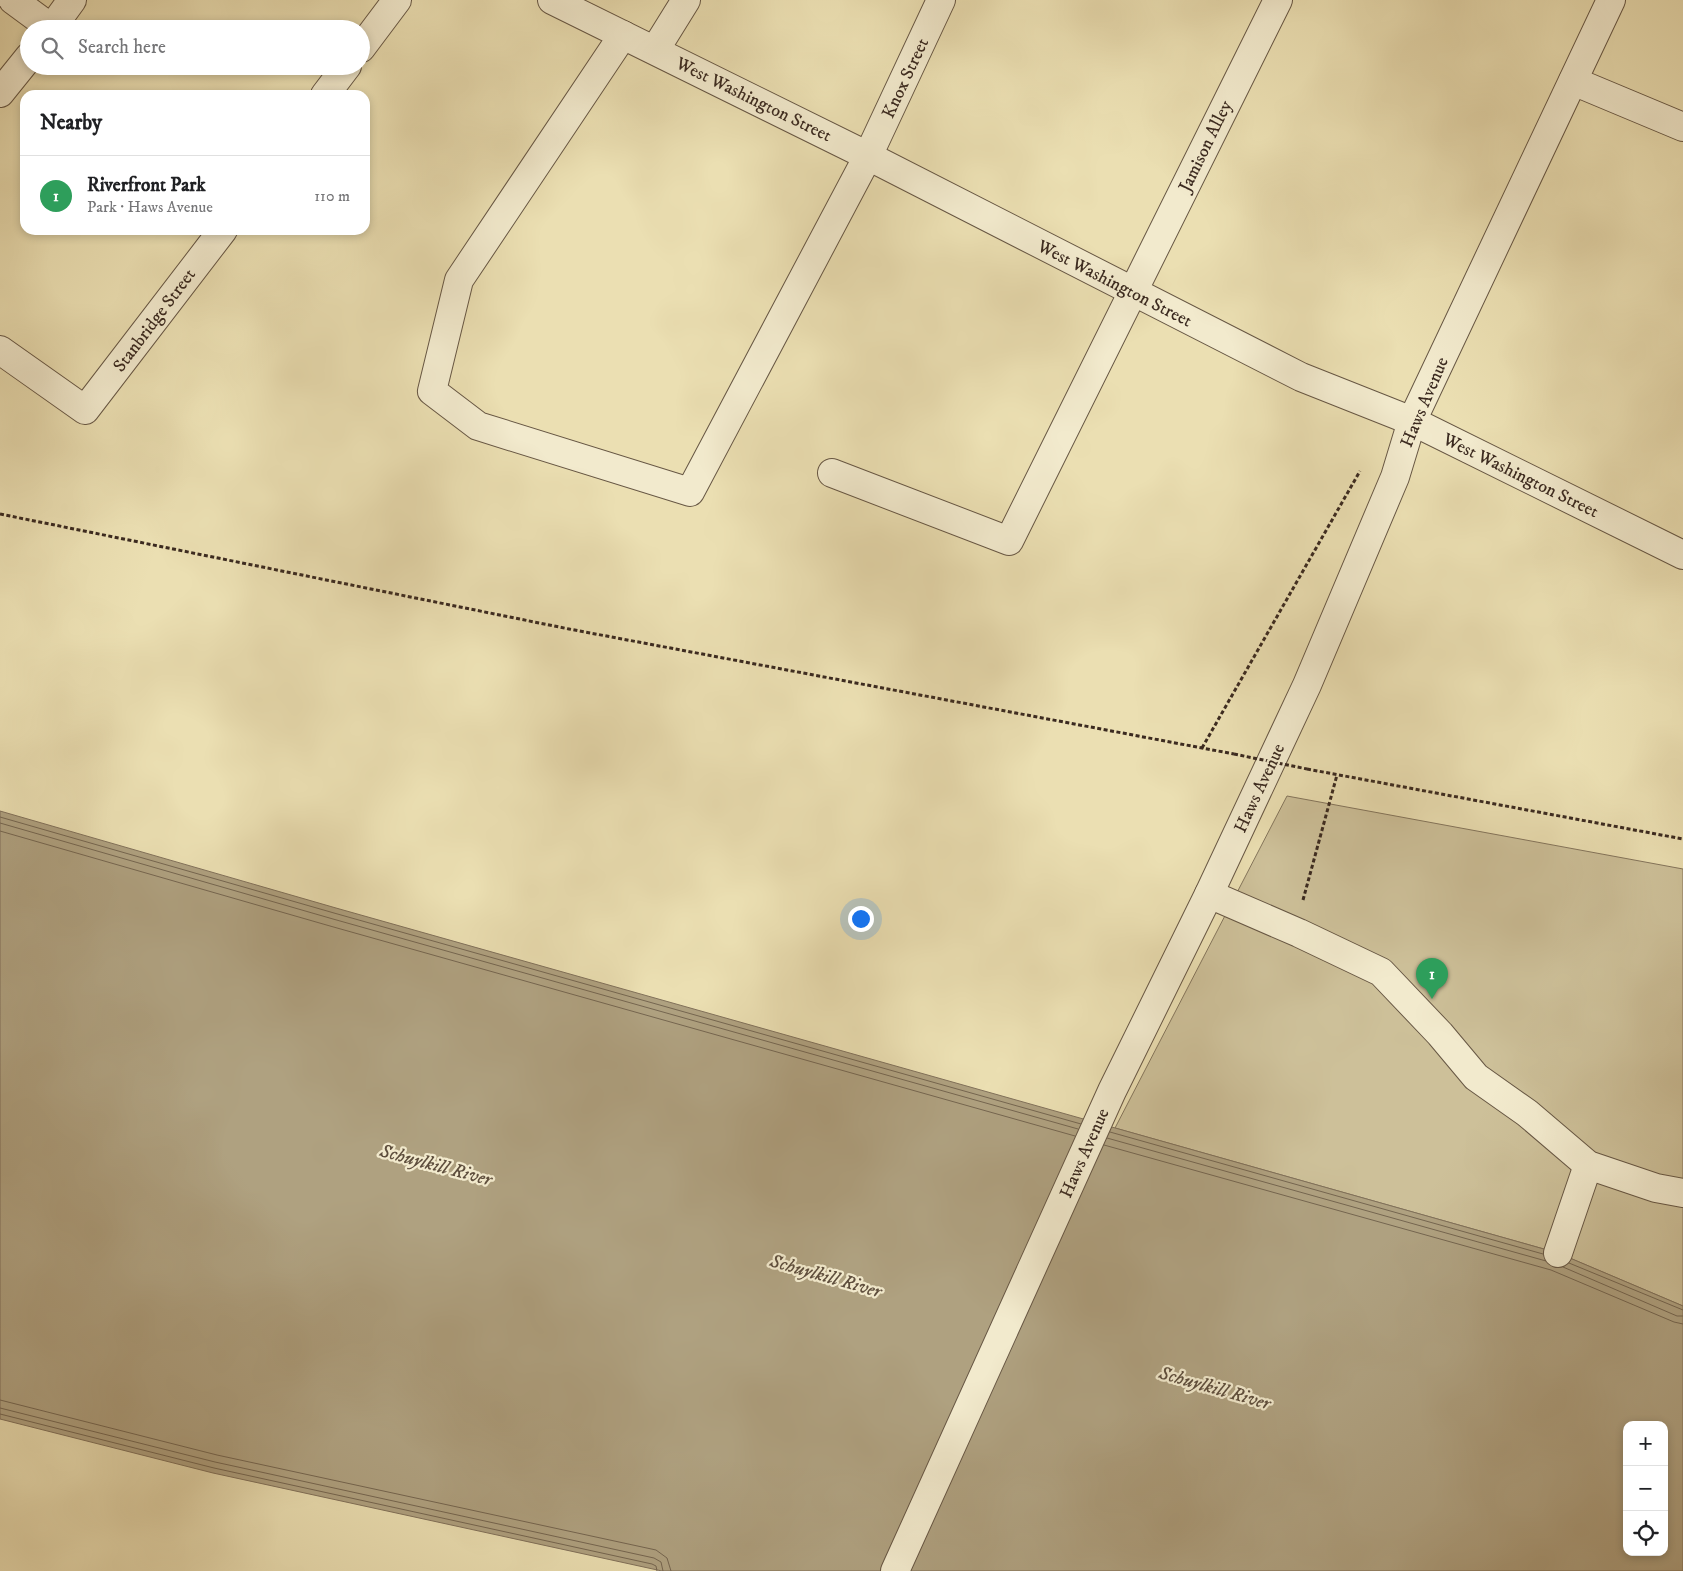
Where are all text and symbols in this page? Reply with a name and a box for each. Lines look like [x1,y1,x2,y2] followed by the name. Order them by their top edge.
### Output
[20,20,370,75] search box
[38,34,66,62] icon: search
[878,35,934,122] street label: Knox Street
[78,36,166,59] text: Search here
[671,52,835,147] street label: West Washington Street
[1173,97,1238,197] street label: Jamison Alley
[40,110,102,136] text: Nearby
[87,174,206,197] text: Riverfront Park
[53,186,59,206] text: 1
[314,186,350,206] text: 110 m
[87,197,213,217] text: Park · Haws Avenue
[1033,235,1196,332] street label: West Washington Street
[109,264,201,377] street label: Stanbridge Street
[1396,354,1454,451] street label: Haws Avenue
[1438,428,1602,523] street label: West Washington Street
[1230,740,1290,837] street label: Haws Avenue
[848,906,874,932] your location
[1416,958,1448,999] pin: 1
[1055,1105,1114,1202] street label: Haws Avenue
[376,1139,496,1192] water label: Schuylkill River
[766,1249,886,1304] water label: Schuylkill River
[1155,1361,1275,1416] water label: Schuylkill River
[1623,1421,1668,1556] map controls
[1623,1421,1668,1466] button: +
[1623,1466,1668,1511] button: −
[1623,1511,1668,1556] button: locate

